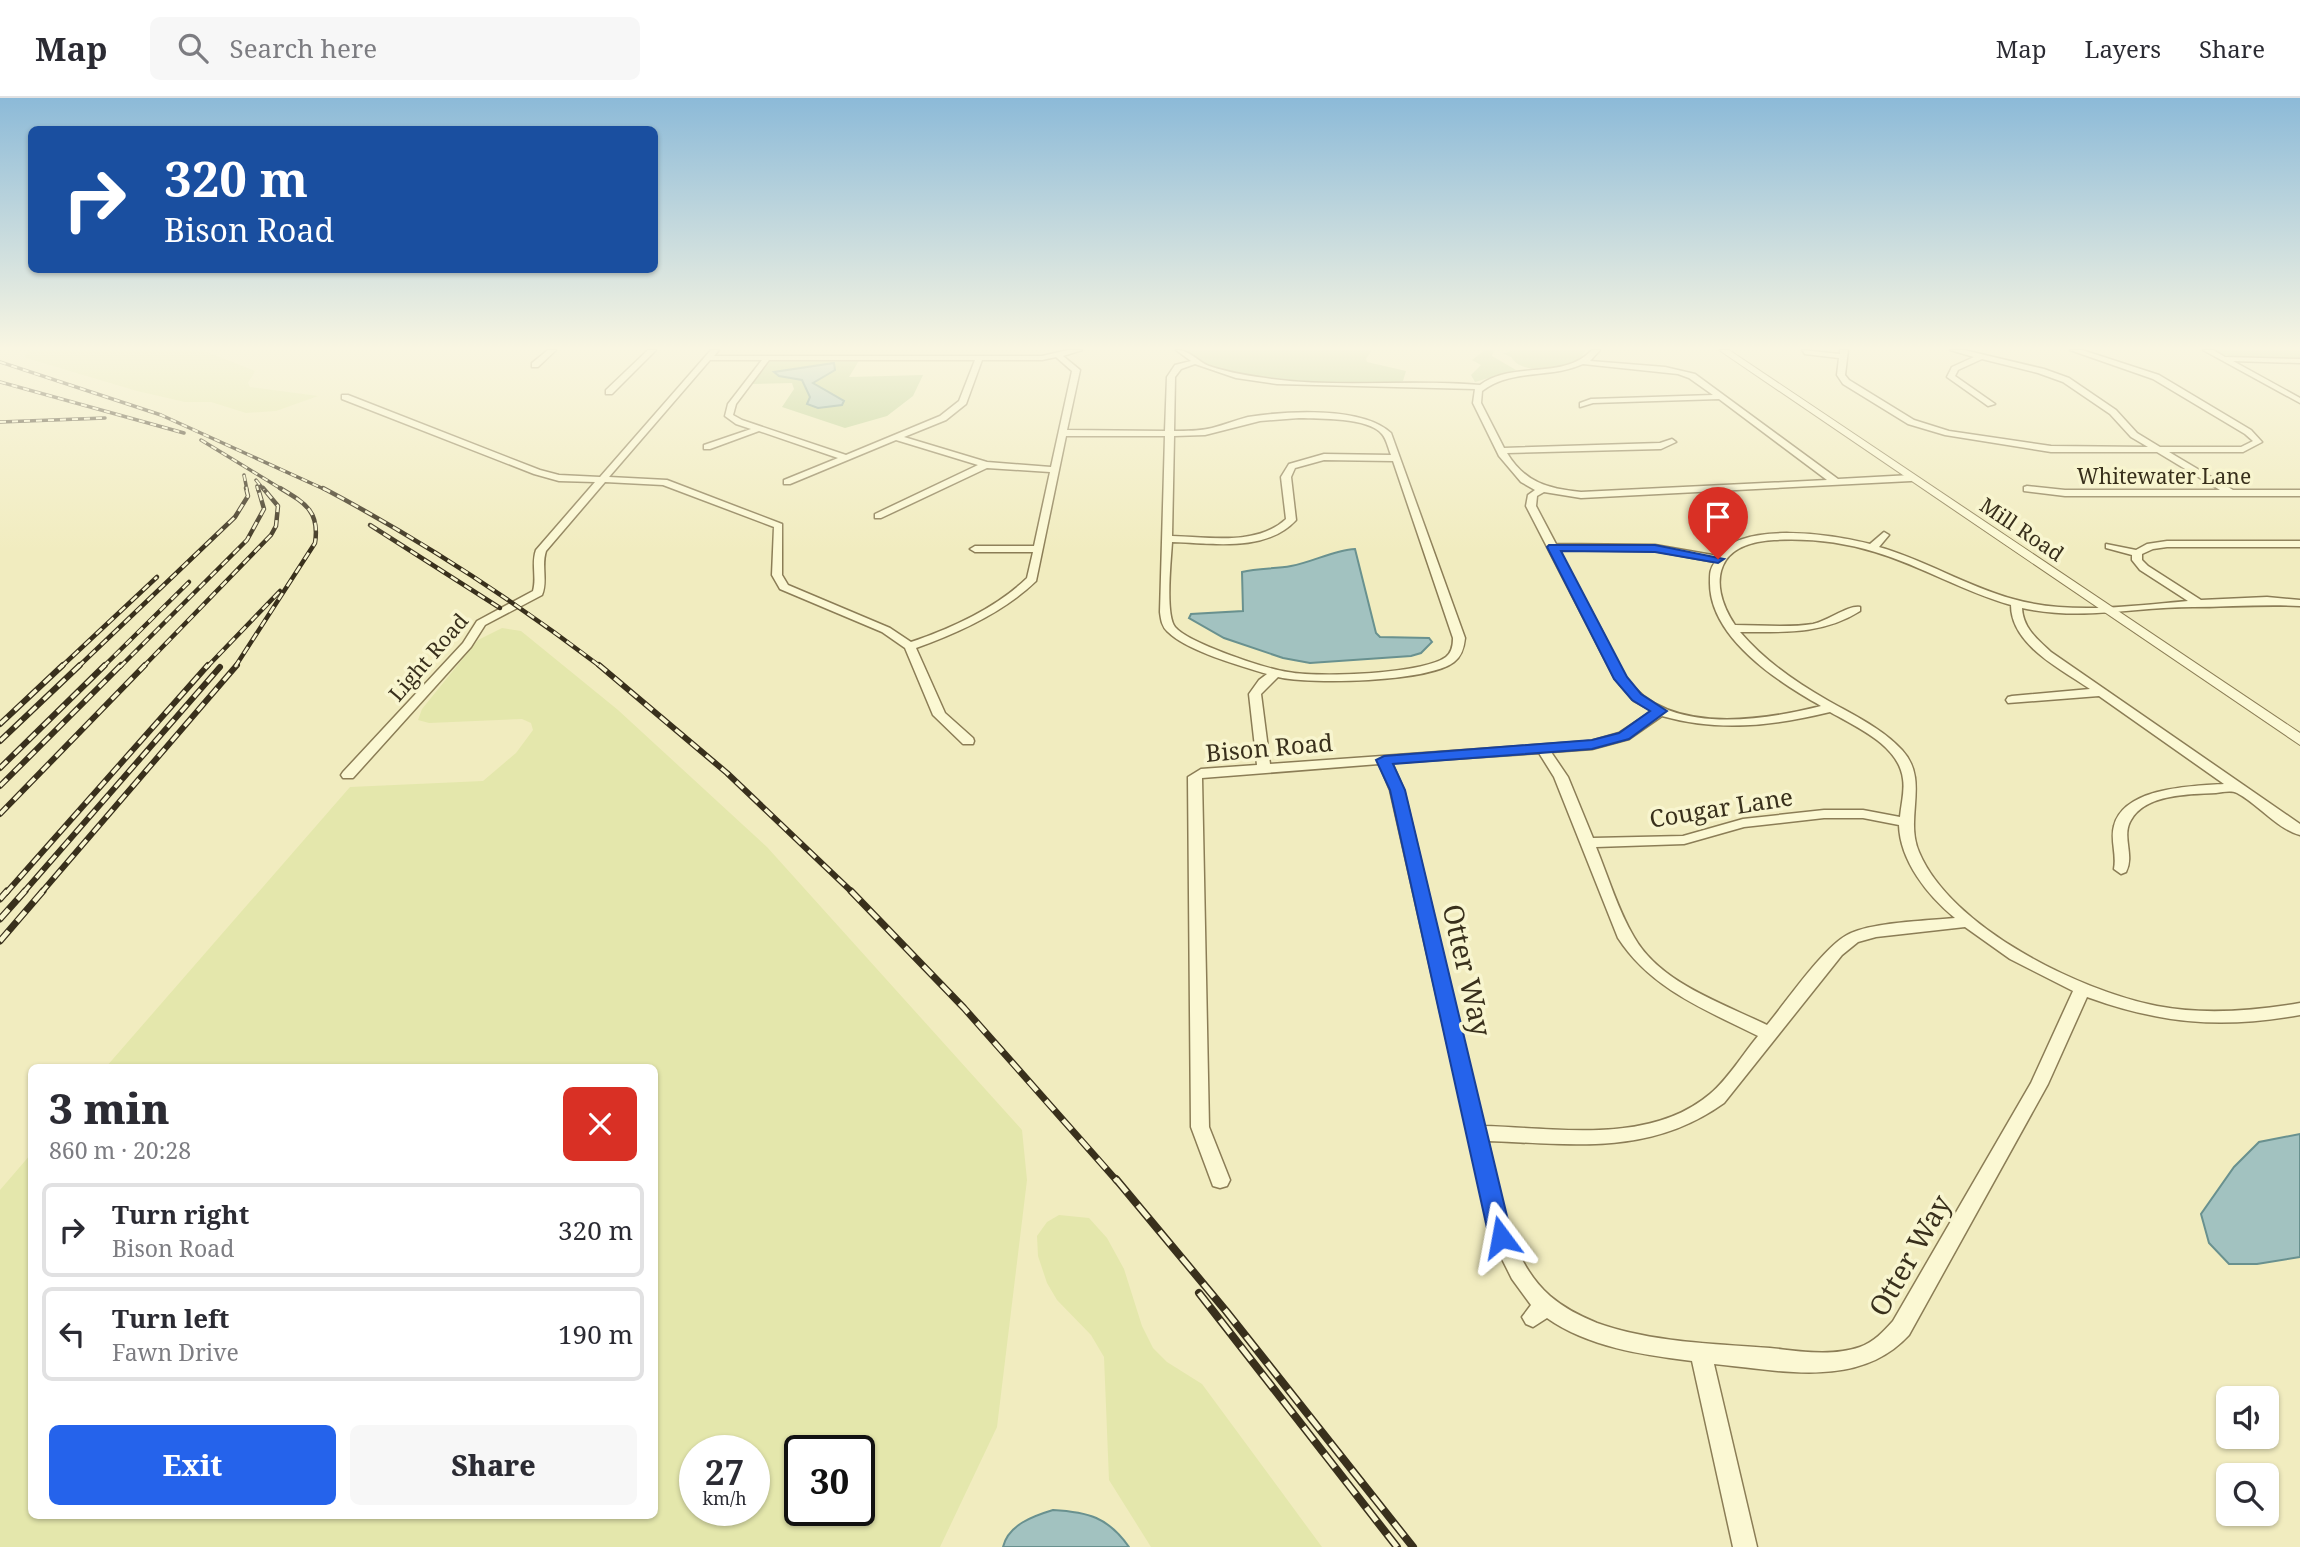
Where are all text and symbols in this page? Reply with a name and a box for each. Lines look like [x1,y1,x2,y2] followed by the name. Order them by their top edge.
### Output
[150,17,640,80] search box
[35,26,108,71] text: Map
[174,29,212,67] icon: search
[230,30,377,66] text: Search here
[1996,32,2047,65] text: Map
[2085,32,2161,65] text: Layers
[2199,32,2265,65] text: Share
[164,145,308,211] text: 320 m
[49,154,140,245] icon: right
[164,208,334,251] text: Bison Road
[2077,462,2251,490] street label: Whitewater Lane
[1688,487,1748,559] pin
[1975,491,2070,567] street label: Mill Road
[1699,498,1737,536] icon: arrive
[382,607,474,707] street label: Light Road
[1204,725,1334,769] street label: Bison Road
[1647,779,1795,835] street label: Cougar Lane
[1434,900,1502,1040] street label: Otter Way
[49,1079,170,1136] text: 3 min
[563,1087,637,1161] button: close
[49,1134,191,1166] text: 860 m · 20:28
[1859,1187,1959,1323] street label: Otter Way
[112,1196,249,1232] text: Turn right
[1464,1200,1538,1274] position arrow
[53,1211,91,1249] icon: right
[558,1212,633,1248] text: 320 m
[112,1232,234,1264] text: Bison Road
[112,1300,229,1336] text: Turn left
[53,1315,91,1353] icon: left
[558,1316,633,1352] text: 190 m
[112,1336,239,1368] text: Fawn Drive
[2216,1386,2279,1526] map controls
[2216,1386,2279,1449] button: sound
[49,1425,336,1505] button: Exit
[350,1425,637,1505] button: Share
[784,1435,875,1526] speed limit sign: 30
[705,1448,744,1495] text: 27
[2216,1463,2279,1526] button: search
[702,1486,747,1510] text: km/h

